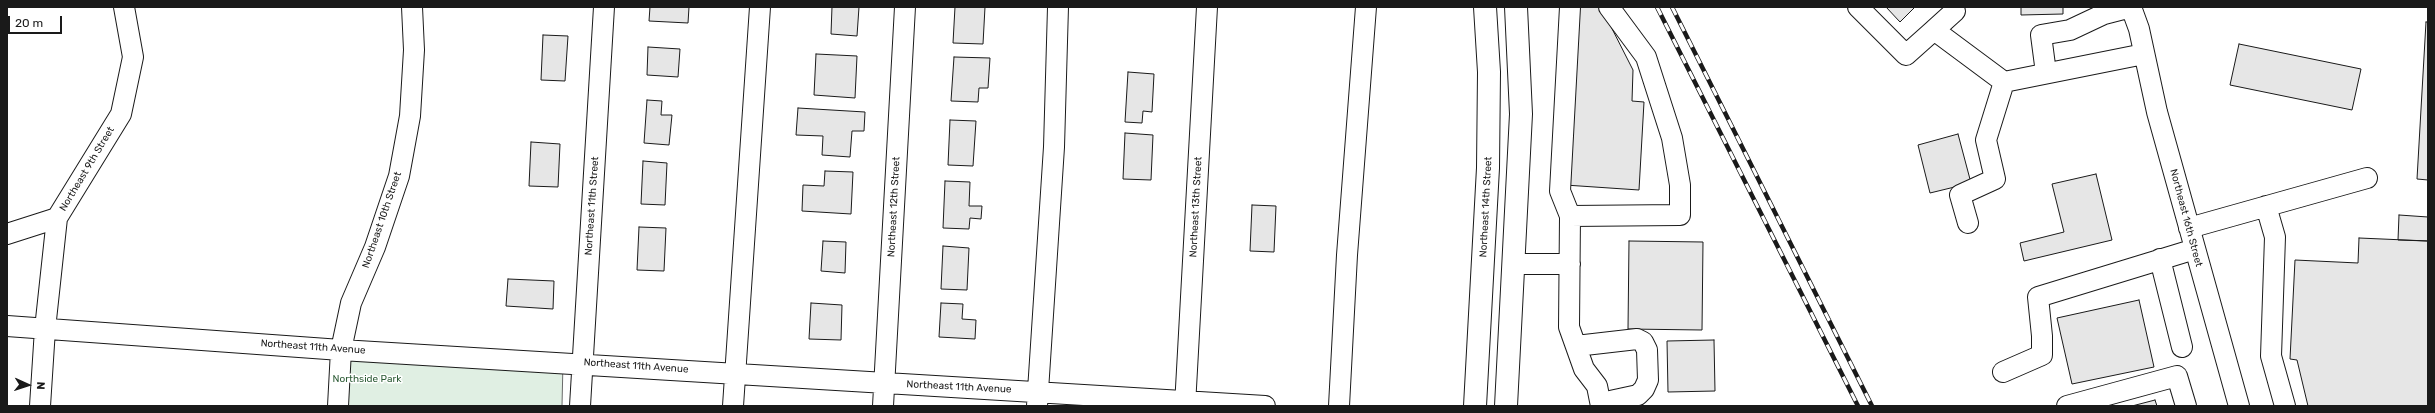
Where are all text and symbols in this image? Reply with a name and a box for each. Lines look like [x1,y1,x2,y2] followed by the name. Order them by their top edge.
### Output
[10,8,64,34] scale bar
[15,16,43,30] text: 20 m
[57,125,117,213] street label: Northeast 9th Street
[583,156,601,256] street label: Northeast 11th Street
[885,156,903,258] street label: Northeast 12th Street
[1187,156,1205,258] street label: Northeast 13th Street
[1477,156,1495,258] street label: Northeast 14th Street
[2167,168,2205,268] street label: Northeast 16th Street
[360,170,404,270] street label: Northeast 10th Street
[260,337,366,357] street label: Northeast 11th Avenue
[583,356,689,376] street label: Northeast 11th Avenue
[8,365,48,405] north arrow
[333,373,401,385] park label: Northside Park
[906,378,1012,396] street label: Northeast 11th Avenue
[34,381,47,390] text: N

